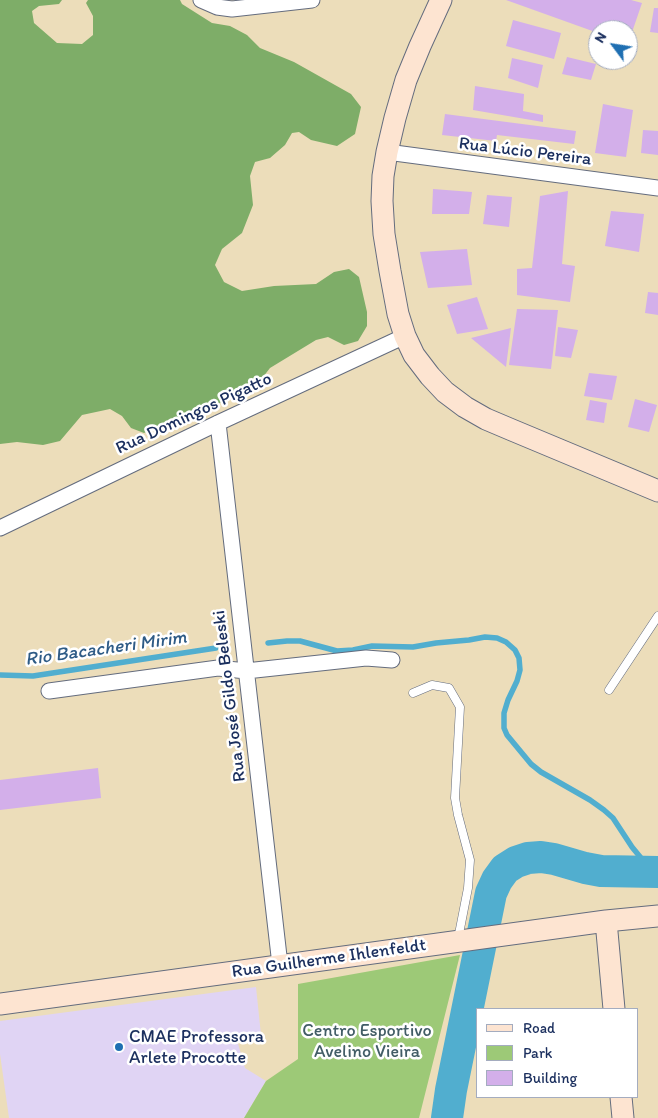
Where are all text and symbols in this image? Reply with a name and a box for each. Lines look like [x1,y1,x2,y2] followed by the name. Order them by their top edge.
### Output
[588,20,638,70] north arrow
[591,29,610,46] text: N
[457,133,593,171] street label: Rua Lúcio Pereira
[113,368,275,460] street label: Rua Domingos Pigatto
[209,609,251,783] street label: Rua José Gildo Beleski
[24,626,188,672] water label: Rio Bacacheri Mirim
[230,935,428,983] street label: Rua Guilherme Ihlenfeldt
[476,1008,638,1098] legend
[523,1019,555,1037] text: Road
[302,1020,432,1062] park label: Centro Esportivo Avelino Vieira
[129,1026,264,1068] place label: CMAE Professora Arlete Procotte
[113,1041,125,1053] marker: CMAE Professora Arlete Procotte
[523,1044,553,1062] text: Park
[523,1069,577,1087] text: Building

